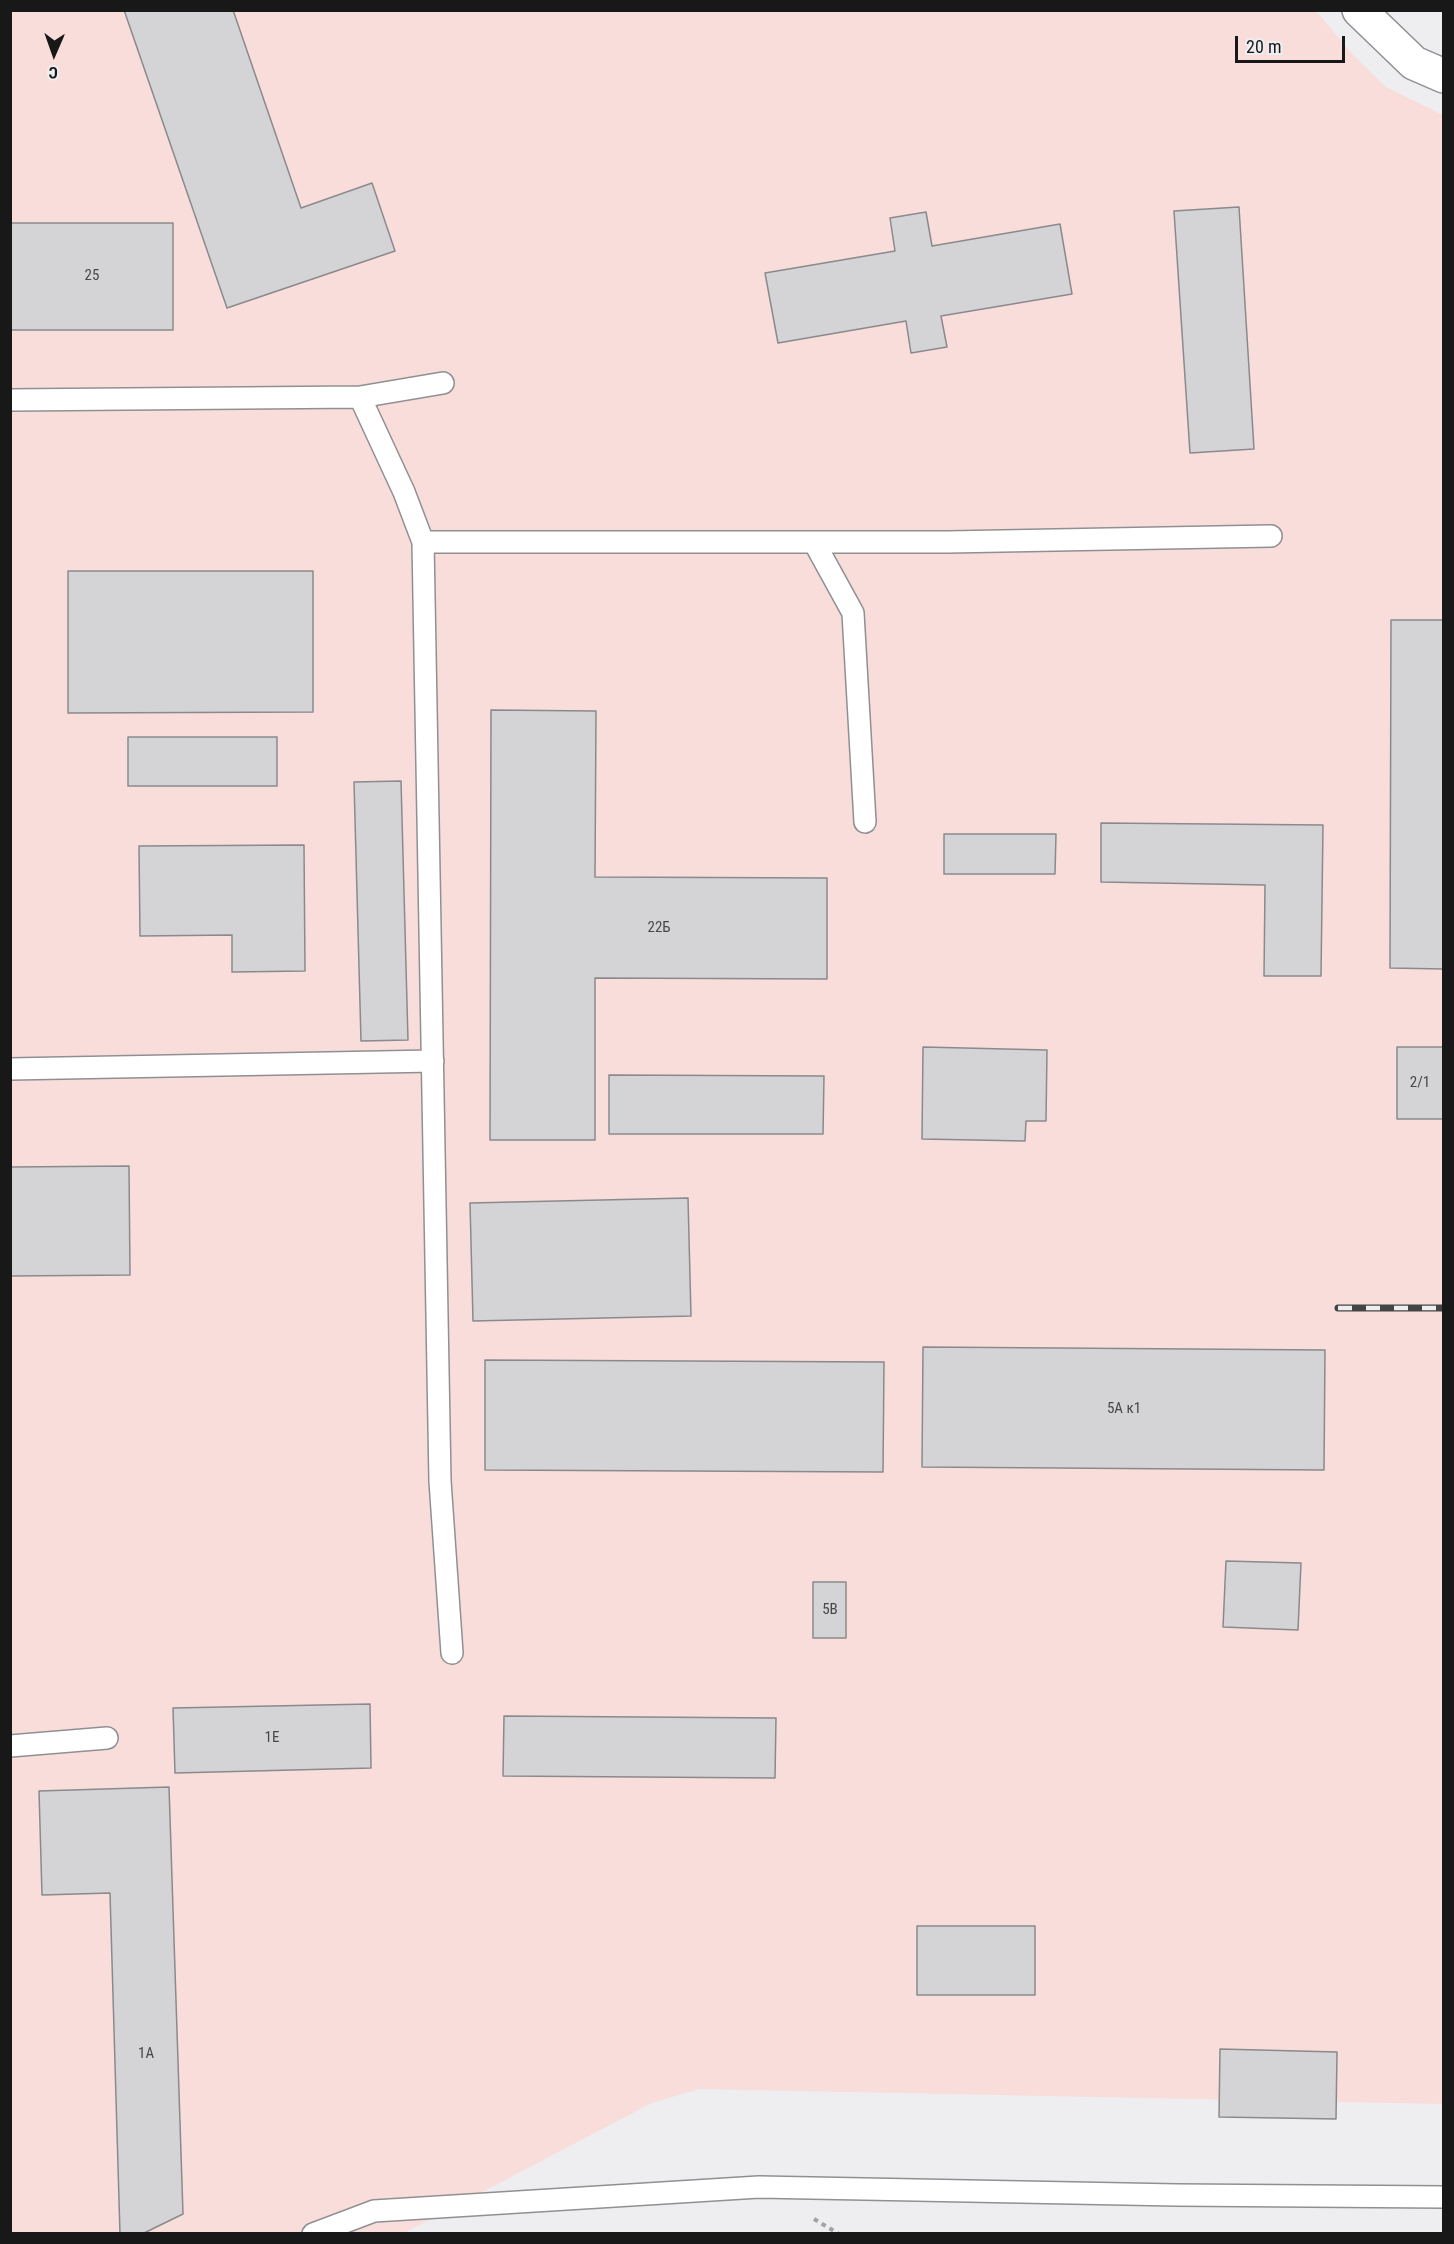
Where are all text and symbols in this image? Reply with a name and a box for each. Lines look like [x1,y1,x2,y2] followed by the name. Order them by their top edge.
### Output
[24,24,84,84] north arrow
[1238,24,1348,62] scale bar
[1246,36,1281,57] text: 20 m
[48,63,58,82] text: С
[85,267,99,285] house number: 25
[647,919,671,937] house number: 22Б
[1410,1074,1430,1092] house number: 2/1
[1107,1400,1141,1418] house number: 5А к1
[822,1601,838,1619] house number: 5В
[265,1729,279,1747] house number: 1Е
[138,2045,154,2063] house number: 1А

